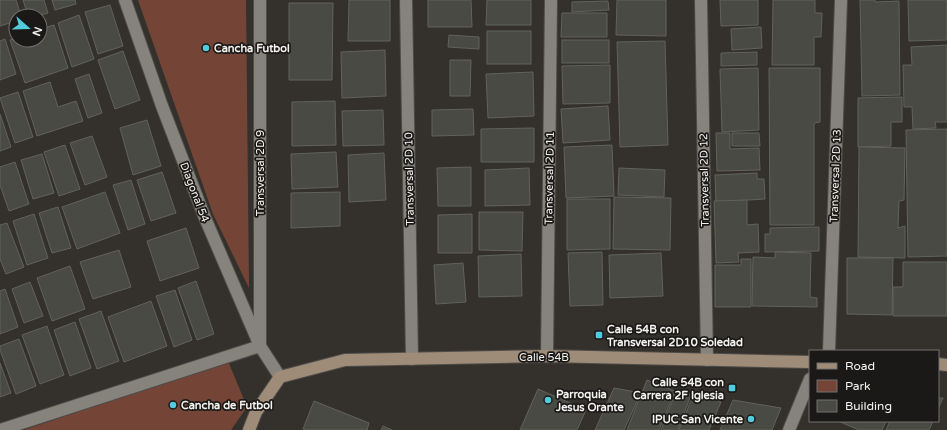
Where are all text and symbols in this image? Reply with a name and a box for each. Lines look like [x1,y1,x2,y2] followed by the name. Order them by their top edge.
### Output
[8,8,48,48] north arrow
[29,25,45,38] text: N
[214,42,290,55] place label: Cancha Futbol
[201,43,211,53] marker: Cancha Futbol
[827,129,844,223] street label: Transversal 2D 13
[254,130,267,216] street label: Transversal 2D 9
[542,131,557,225] street label: Transversal 2D 11
[402,132,417,226] street label: Transversal 2D 10
[697,133,712,227] street label: Transversal 2D 12
[177,160,212,224] street label: Diagonal 54
[606,323,743,349] place label: Calle 54B con Transversal 2D10 Soledad
[594,330,604,340] marker: Calle 54B con Transversal 2D10 Soledad
[809,350,939,422] legend
[519,351,569,364] street label: Calle 54B
[845,359,875,373] text: Road
[633,376,724,403] place label: Calle 54B con Carrera 2F Iglesia
[845,379,871,393] text: Park
[727,383,737,393] marker: Calle 54B con Carrera 2F Iglesia
[555,388,624,414] place label: Parroquia Jesus Orante
[543,395,553,405] marker: Parroquia Jesus Orante
[181,399,273,412] place label: Cancha de Futbol
[845,399,892,413] text: Building
[168,400,178,410] marker: Cancha de Futbol
[652,413,744,426] place label: IPUC San Vicente
[746,414,756,424] marker: IPUC San Vicente

